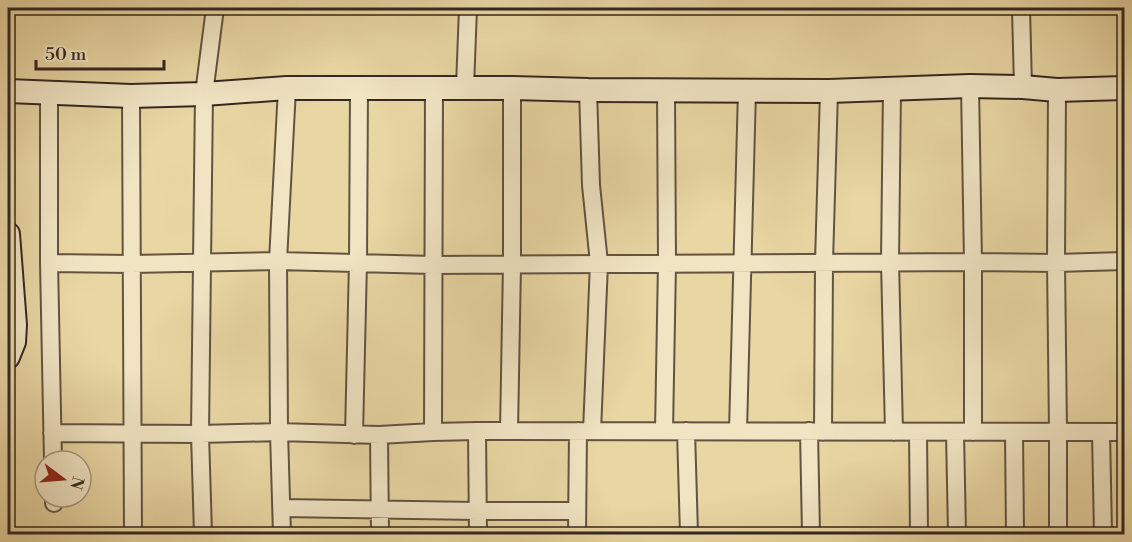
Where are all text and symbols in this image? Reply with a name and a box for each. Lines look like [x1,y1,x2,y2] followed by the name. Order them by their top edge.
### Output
[36,33,164,71] scale bar
[45,43,87,66] text: 50 m
[33,449,93,509] north arrow
[65,474,88,492] text: N

